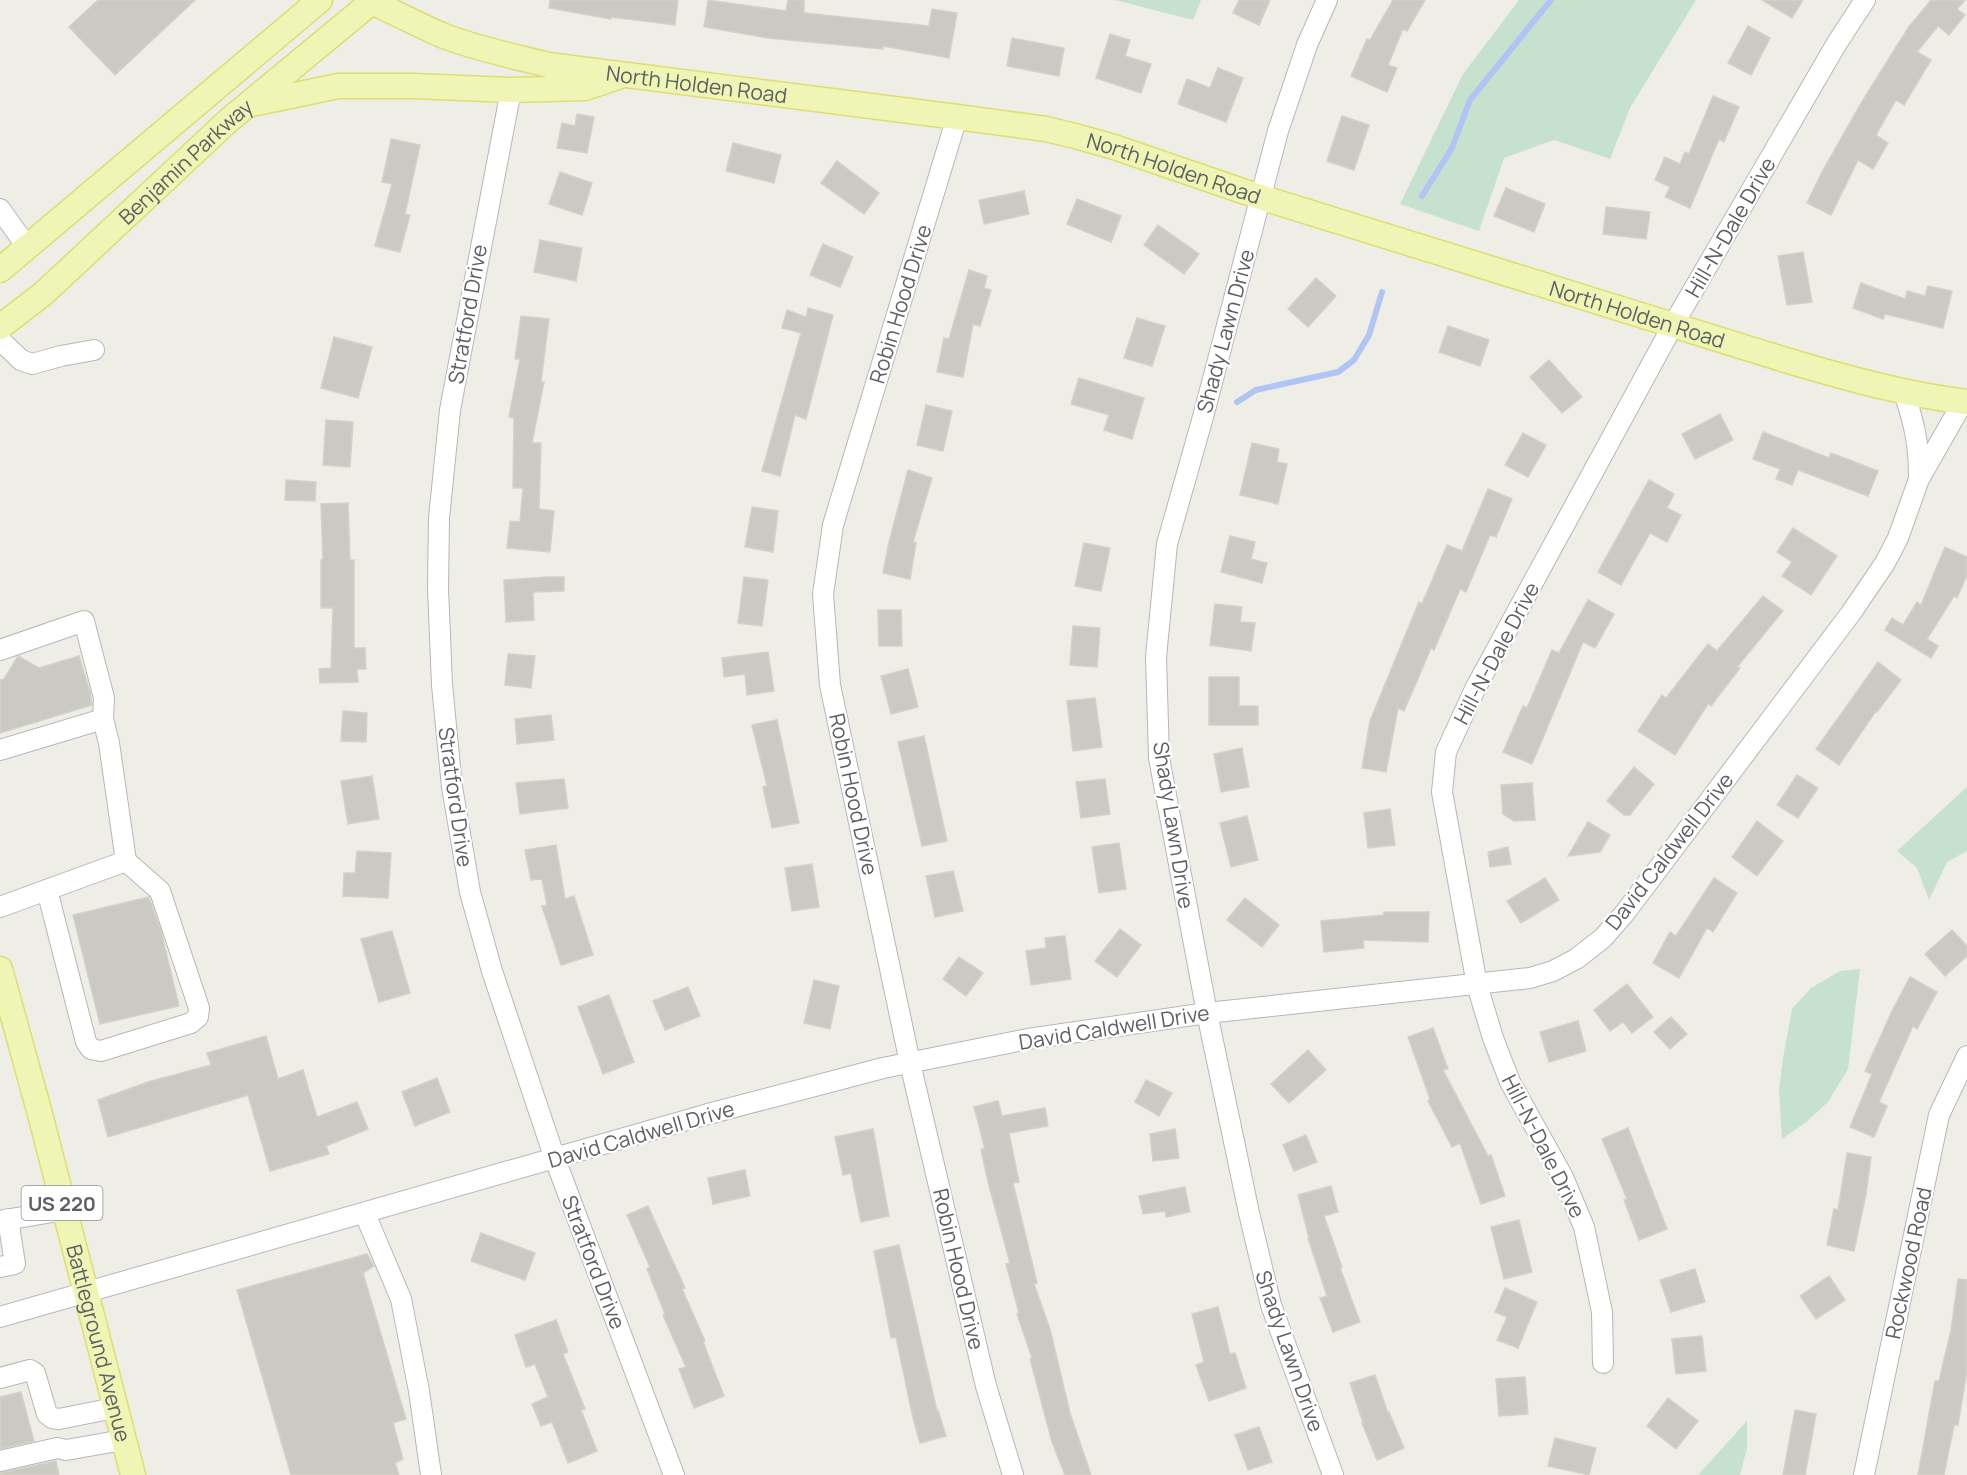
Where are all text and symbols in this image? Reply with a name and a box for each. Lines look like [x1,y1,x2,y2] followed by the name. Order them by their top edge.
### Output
[605,59,789,109] street label: North Holden Road
[112,92,258,230] street label: Benjamin Parkway
[1084,126,1265,210] street label: North Holden Road
[1679,152,1781,302] street label: Hill-N-Dale Drive
[863,221,937,387] street label: Robin Hood Drive
[441,242,493,386] street label: Stratford Drive
[1190,246,1260,416] street label: Shady Lawn Drive
[1546,274,1728,354] street label: North Holden Road
[1447,577,1545,729] street label: Hill-N-Dale Drive
[823,711,885,877] street label: Robin Hood Drive
[432,725,480,869] street label: Stratford Drive
[1147,740,1201,910] street label: Shady Lawn Drive
[1599,766,1739,936] street label: David Caldwell Drive
[1017,998,1211,1056] street label: David Caldwell Drive
[1496,1070,1592,1222] street label: Hill-N-Dale Drive
[545,1094,737,1174] street label: David Caldwell Drive
[1878,1184,1938,1342] street label: Rockwood Road
[22,1186,103,1220] road number: US 220
[927,1186,991,1352] street label: Robin Hood Drive
[556,1191,632,1333] street label: Stratford Drive
[60,1241,138,1445] street label: Battleground Avenue
[1249,1267,1331,1435] street label: Shady Lawn Drive

